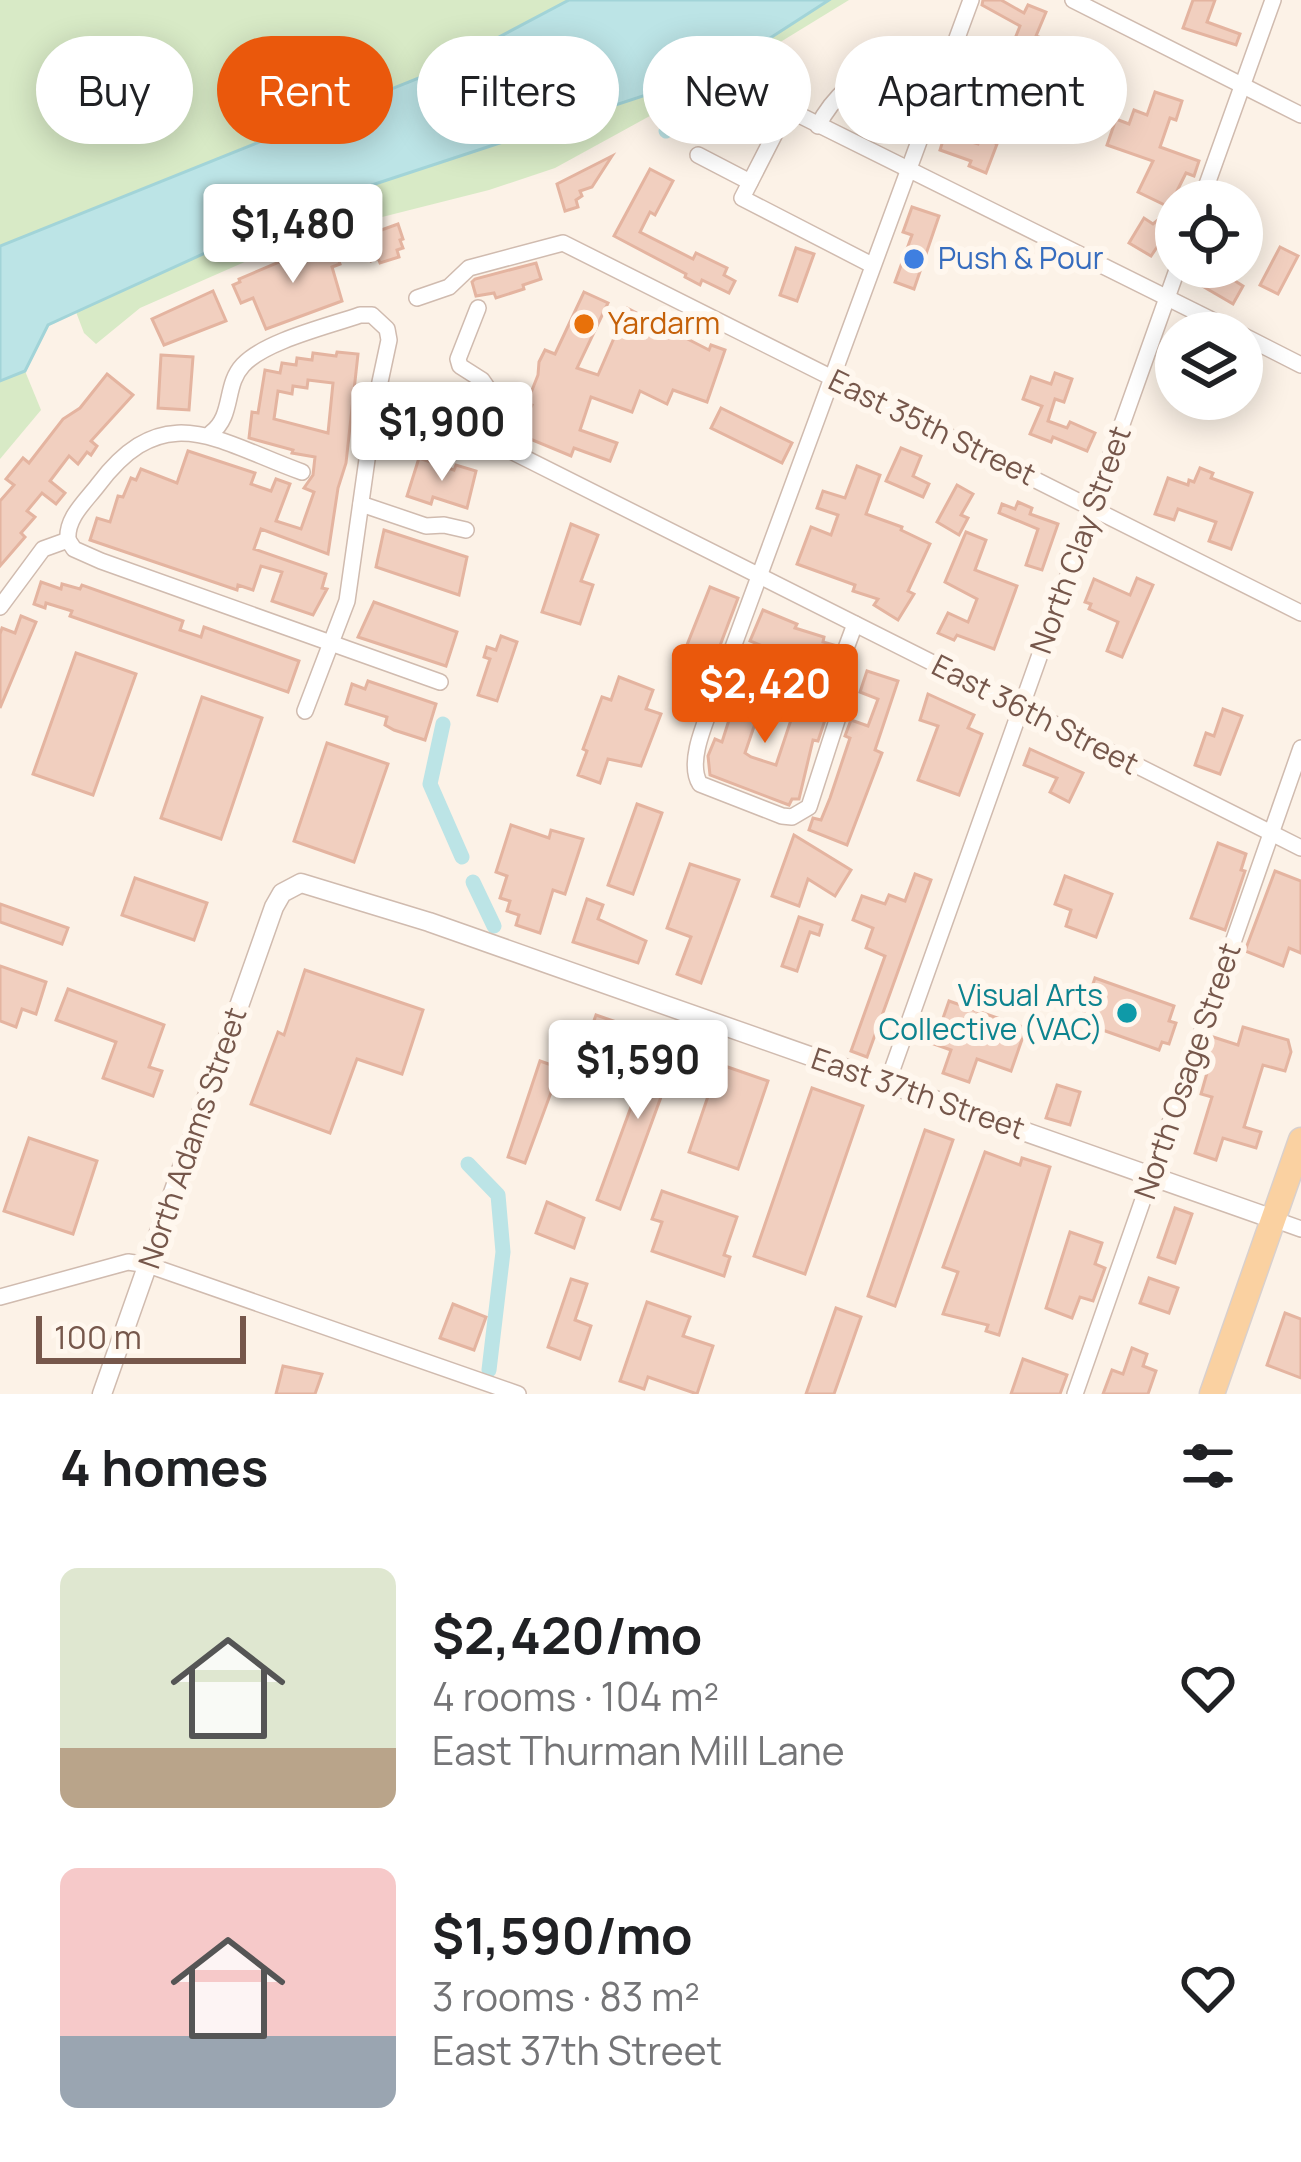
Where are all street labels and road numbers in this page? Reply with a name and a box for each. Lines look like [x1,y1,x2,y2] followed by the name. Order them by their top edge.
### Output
[822,359,1043,494] street label: East 35th Street
[1019,420,1140,659] street label: North Clay Street
[925,644,1146,783] street label: East 36th Street
[1123,937,1250,1204] street label: North Osage Street
[128,1001,256,1274] street label: North Adams Street
[806,1037,1031,1148] street label: East 37th Street

